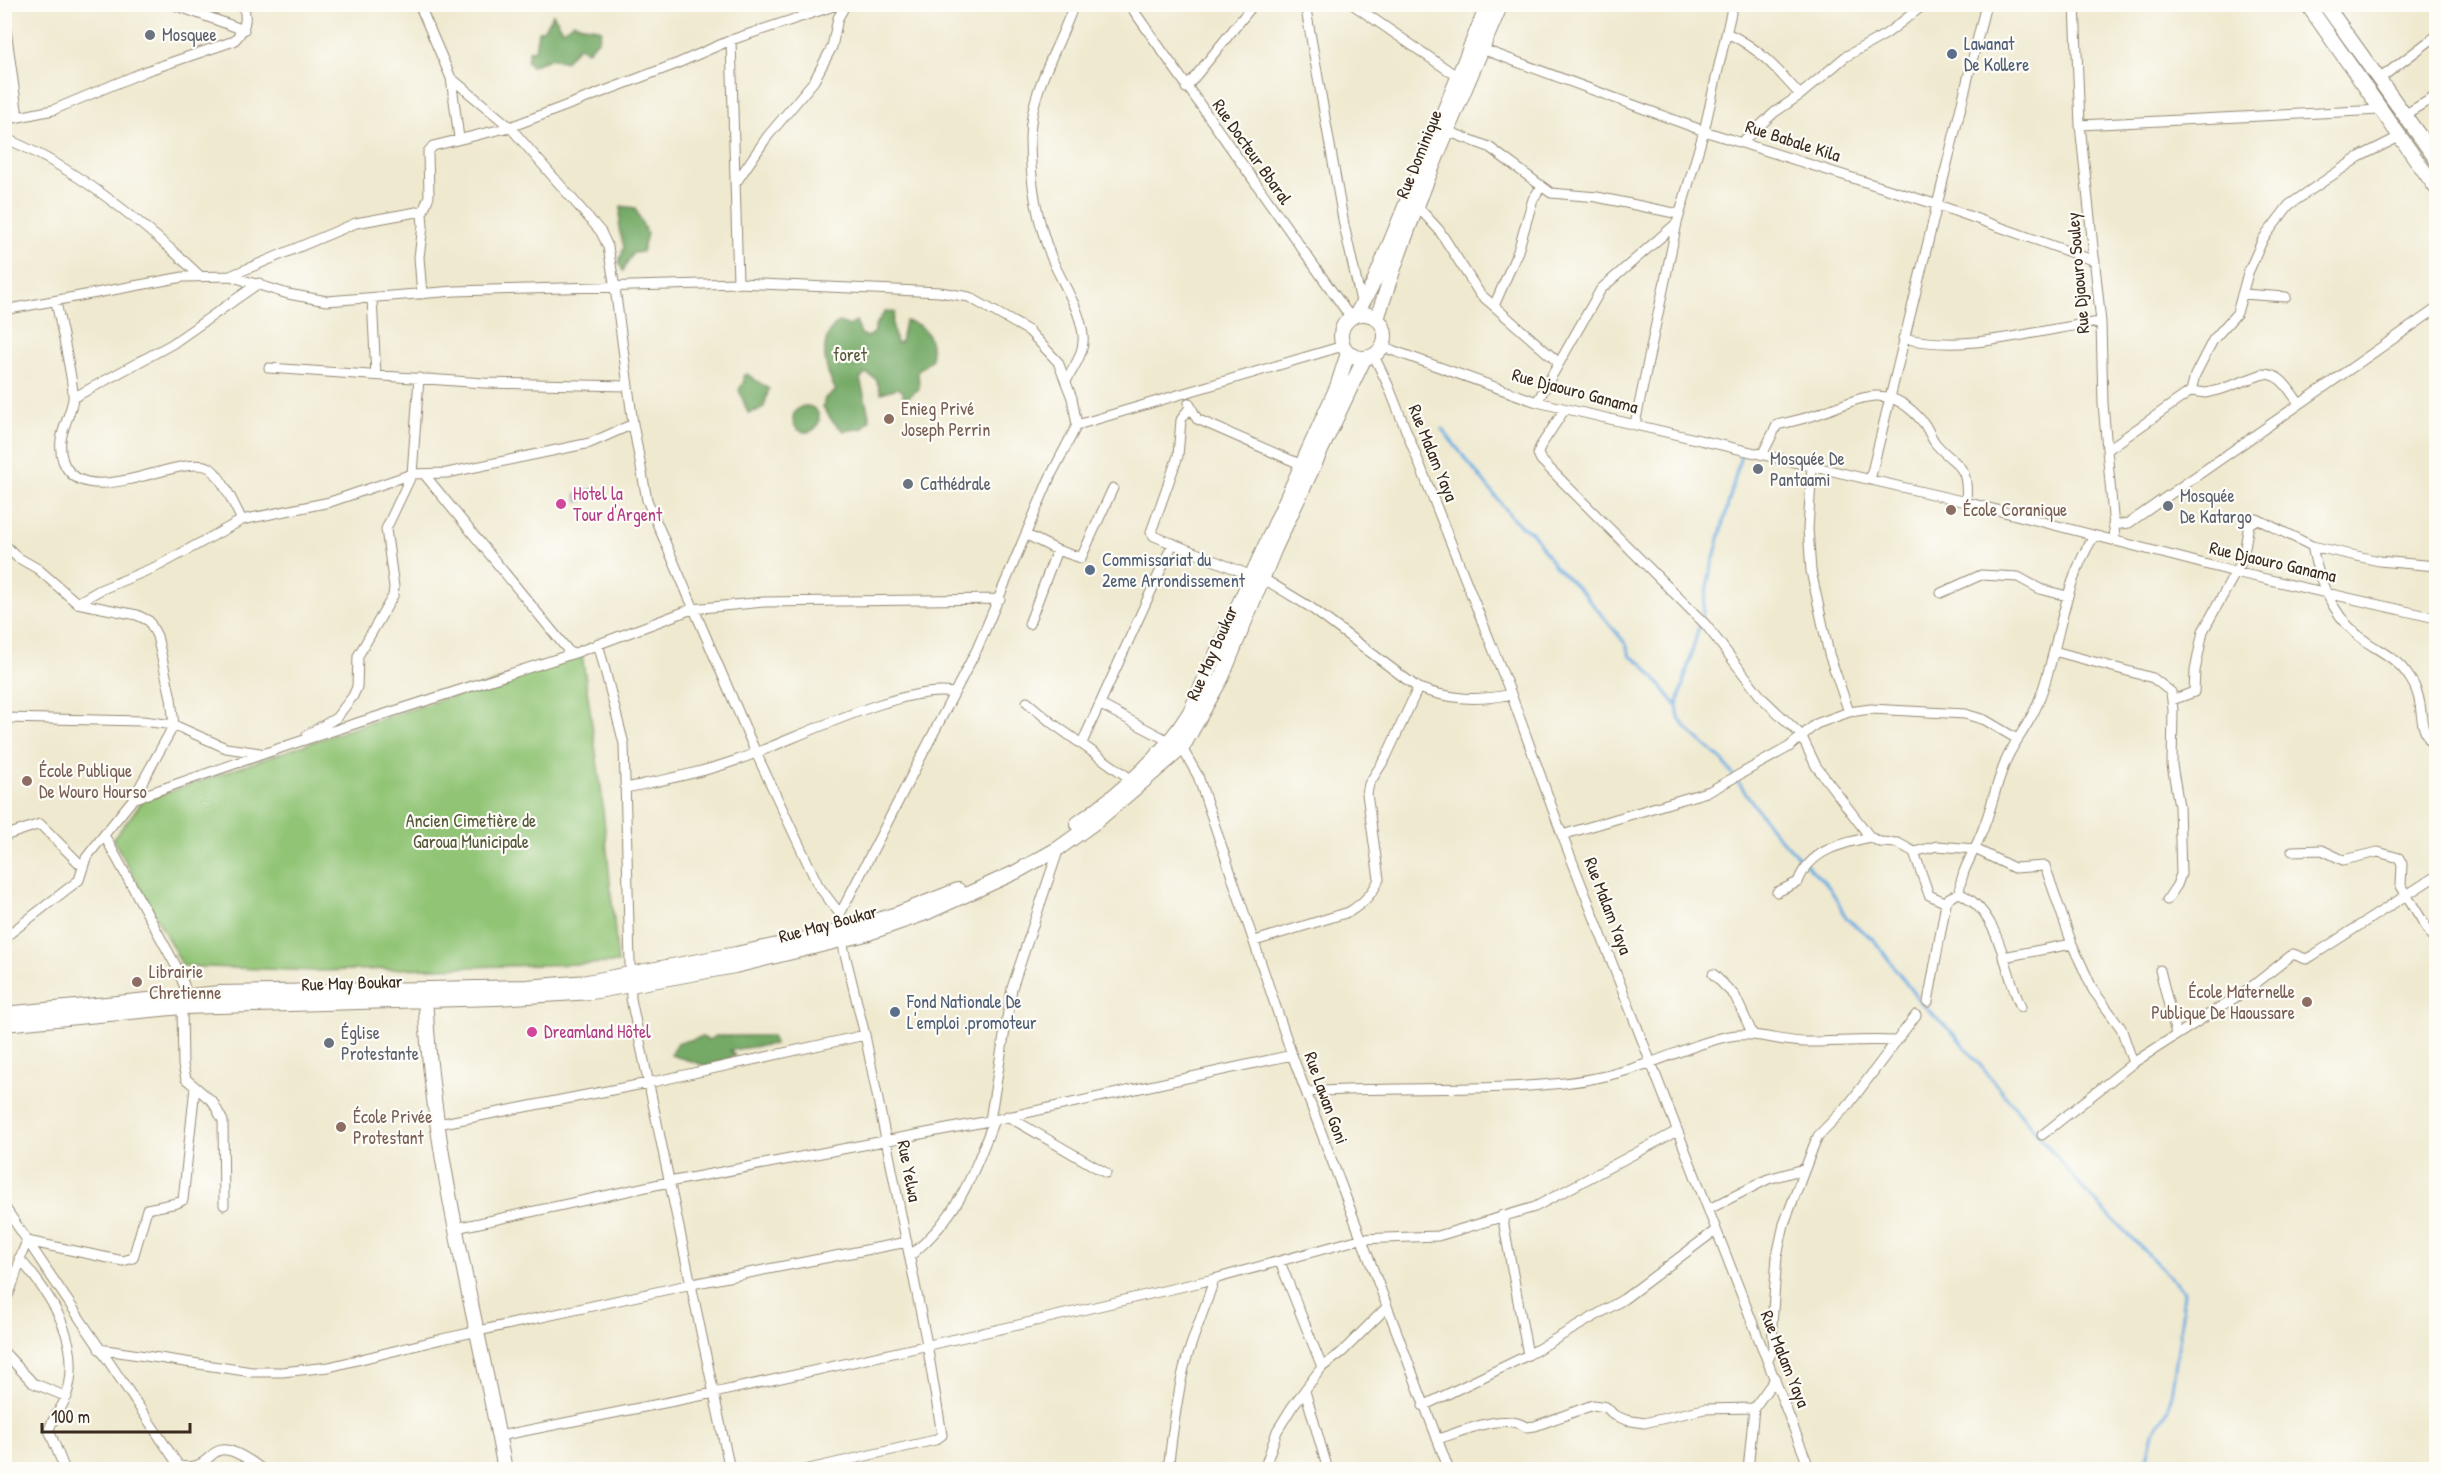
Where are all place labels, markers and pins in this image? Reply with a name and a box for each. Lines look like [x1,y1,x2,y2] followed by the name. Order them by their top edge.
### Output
[162,22,217,47] place label: Mosquee
[143,28,157,42] marker: Mosquee
[1964,31,2030,77] place label: Lawanat De Kollere
[1945,47,1959,61] marker: Lawanat De Kollere
[901,396,990,442] place label: Enieg Privé Joseph Perrin
[882,412,896,426] marker: Enieg Privé Joseph Perrin
[1770,446,1845,492] place label: Mosquée De Pantaami
[1751,462,1765,476] marker: Mosquée De Pantaami
[920,471,991,496] place label: Cathédrale
[901,477,915,491] marker: Cathédrale
[573,481,663,527] place label: Hotel la Tour d'Argent
[2180,483,2252,529] place label: Mosquée De Katargo
[554,497,568,511] marker: Hotel la Tour d'Argent
[1963,497,2067,522] place label: École Coranique
[2161,499,2175,513] marker: Mosquée De Katargo
[1944,503,1958,517] marker: École Coranique
[1102,547,1246,593] place label: Commissariat du 2eme Arrondissement
[1083,563,1097,577] marker: Commissariat du 2eme Arrondissement
[39,758,147,804] place label: École Publique De Wouro Hourso
[20,774,34,788] marker: École Publique De Wouro Hourso
[149,959,221,1005] place label: Librairie Chretienne
[130,975,144,989] marker: Librairie Chretienne
[2151,979,2295,1025] place label: École Maternelle Publique De Haoussare
[906,989,1037,1035] place label: Fond Nationale De L'emploi .promoteur
[2300,995,2314,1009] marker: École Maternelle Publique De Haoussare
[888,1005,902,1019] marker: Fond Nationale De L'emploi .promoteur
[544,1019,651,1044] place label: Dreamland Hôtel
[341,1020,419,1066] place label: Église Protestante
[525,1025,539,1039] marker: Dreamland Hôtel
[322,1036,336,1050] marker: Église Protestante
[353,1104,432,1150] place label: École Privée Protestant
[334,1120,348,1134] marker: École Privée Protestant

